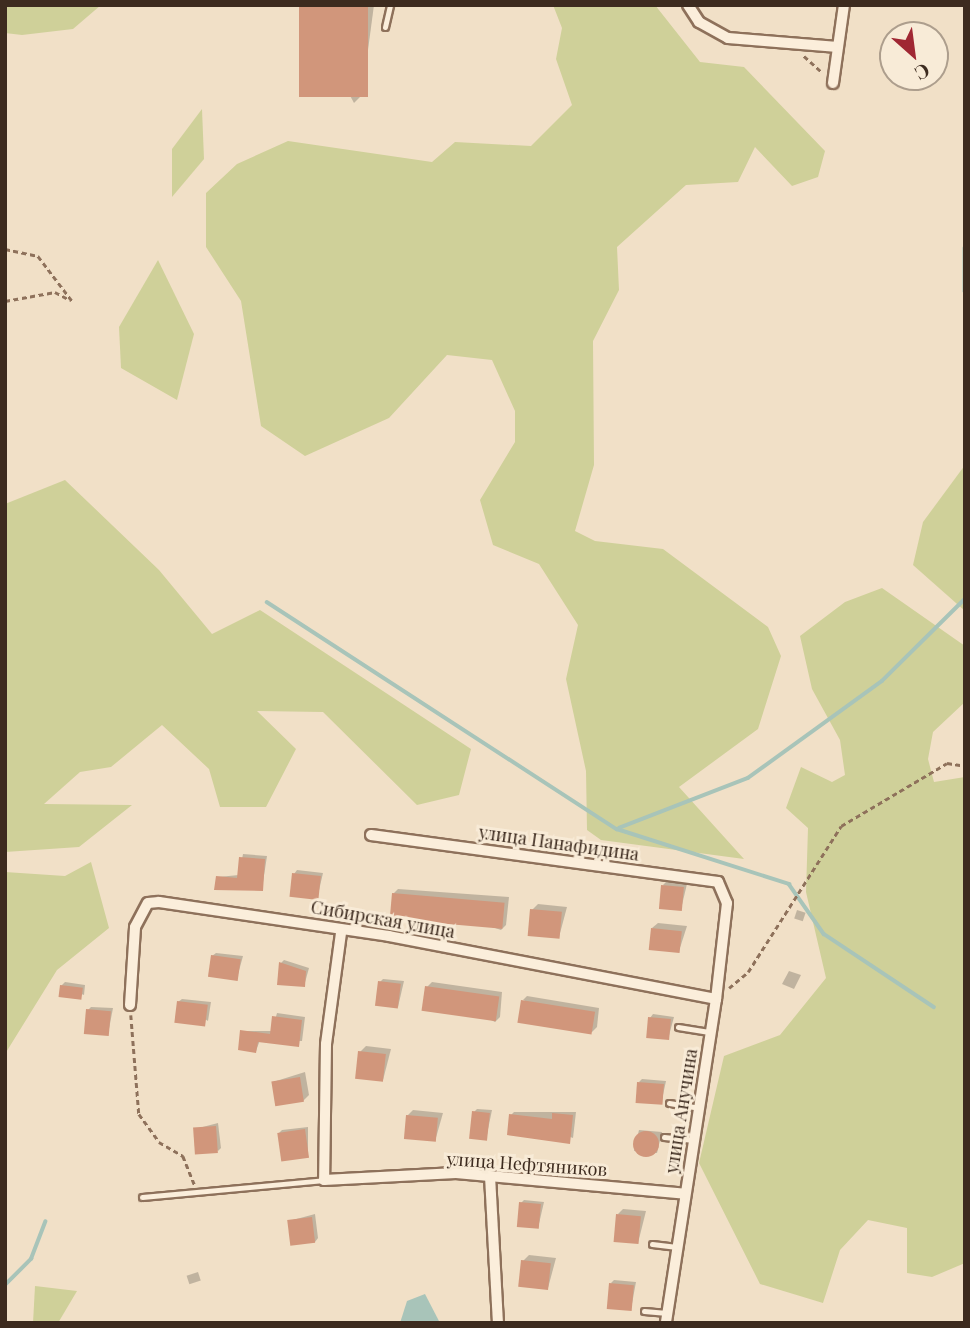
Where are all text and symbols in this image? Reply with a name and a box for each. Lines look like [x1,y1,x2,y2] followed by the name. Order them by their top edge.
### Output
[879,21,949,91] north arrow
[911,58,935,87] text: С
[477,821,641,865] street label: улица Панафидина
[309,896,457,942] street label: Сибирская улица
[660,1047,702,1175] street label: улица Анучина
[446,1148,608,1180] street label: улица Нефтяников

